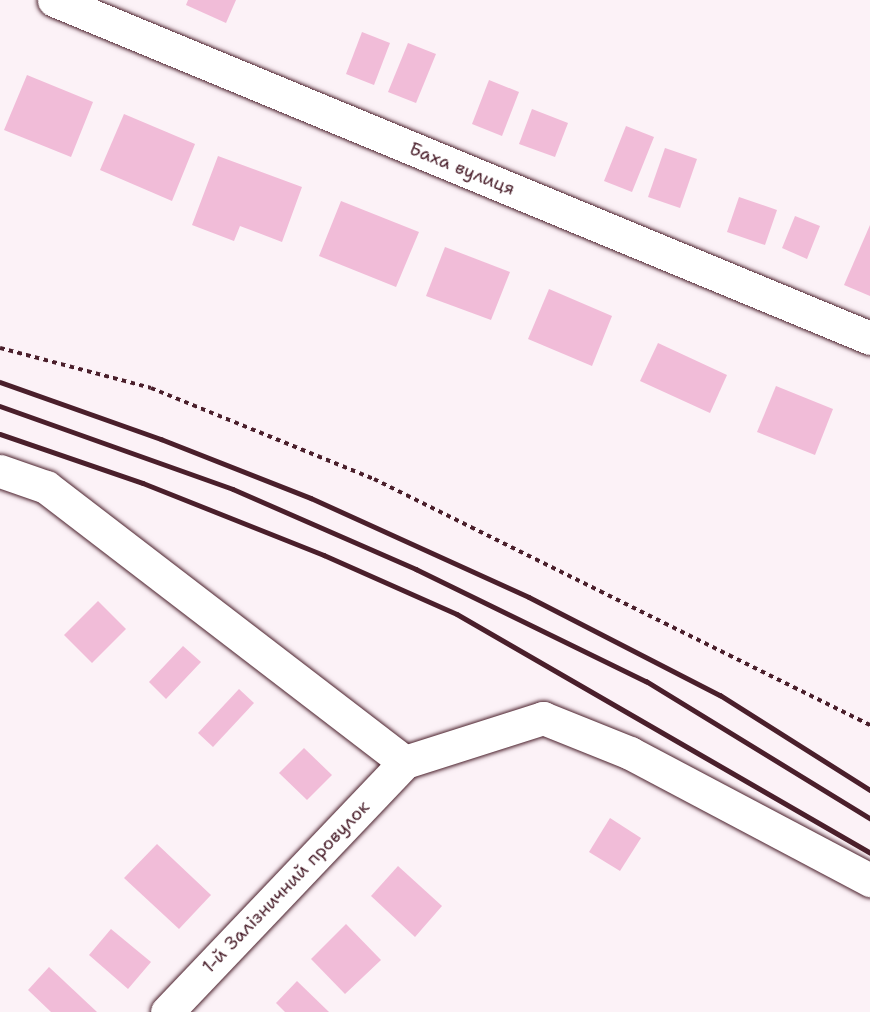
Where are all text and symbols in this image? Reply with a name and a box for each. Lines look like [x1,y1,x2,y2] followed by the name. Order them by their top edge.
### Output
[406,138,518,200] street label: Баха вулиця
[198,796,374,978] street label: 1-й Залізничний провулок

